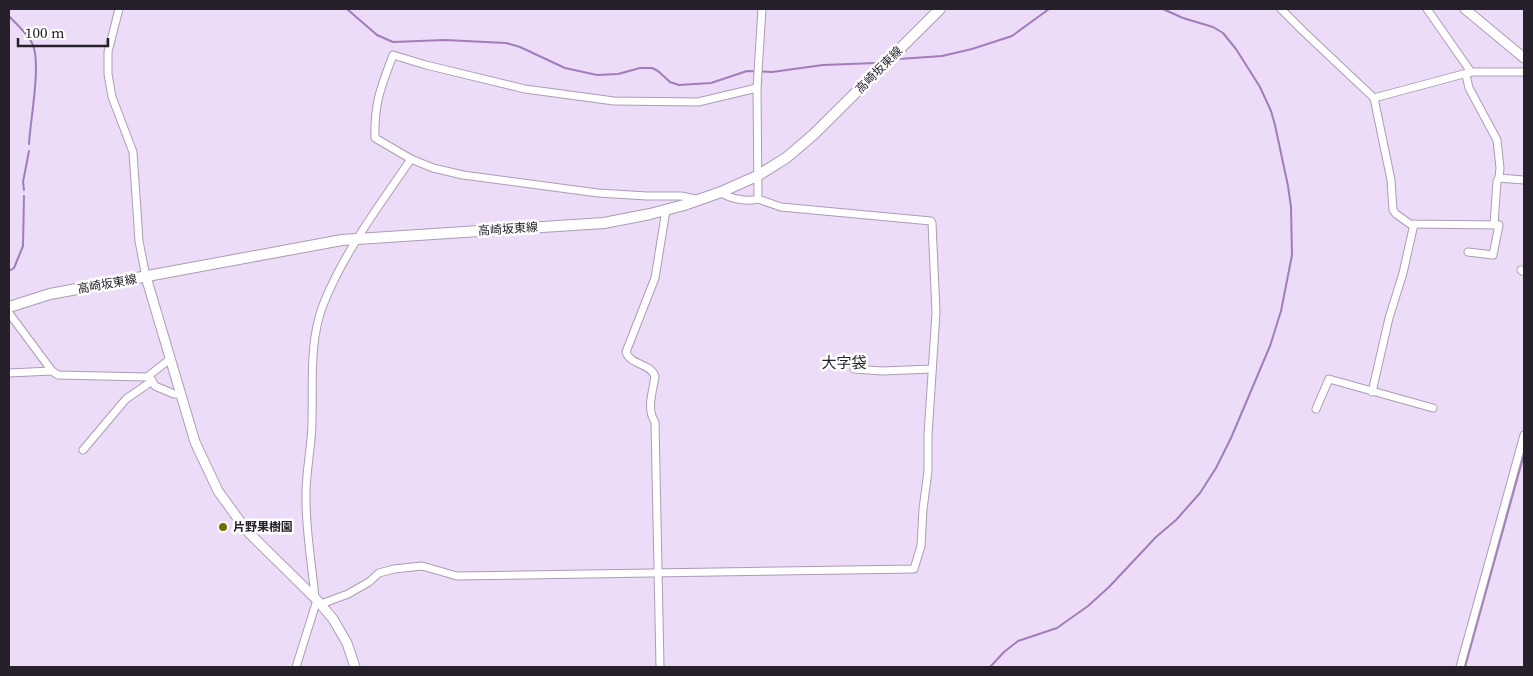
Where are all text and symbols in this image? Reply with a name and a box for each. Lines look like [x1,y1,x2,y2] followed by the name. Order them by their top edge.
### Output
[18,15,108,47] scale bar
[25,22,65,43] text: 100 m
[852,43,906,97] street label: 高崎坂東線
[478,219,538,239] street label: 高崎坂東線
[76,271,138,297] street label: 高崎坂東線
[821,352,867,373] district label: 大字袋
[233,519,293,535] place label: 片野果樹園
[217,521,229,533] marker: 片野果樹園

